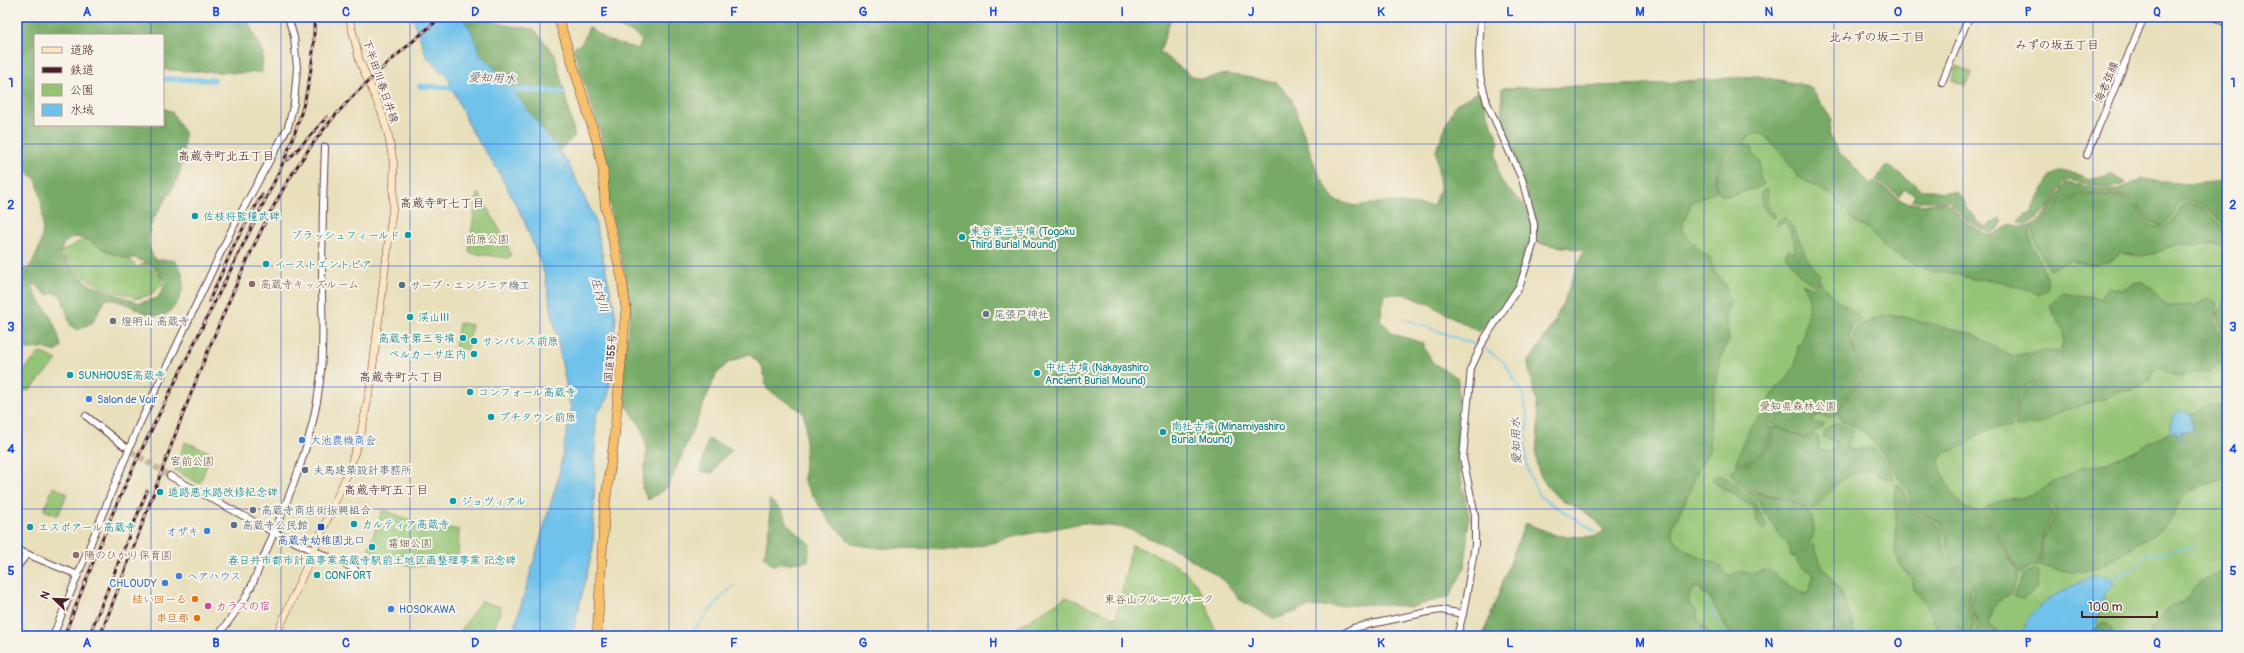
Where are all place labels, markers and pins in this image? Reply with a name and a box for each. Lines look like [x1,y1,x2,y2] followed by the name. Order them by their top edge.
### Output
[203,210,280,223] place label: 佐枝将監種武碑
[190,211,200,221] marker: 佐枝将監種武碑
[970,225,1075,251] place label: 東谷第三号墳 (Togoku Third Burial Mound)
[291,229,400,242] place label: ブラッシュフィールド
[403,230,413,240] marker: ブラッシュフィールド
[957,232,967,242] marker: 東谷第三号墳 (Togoku Third Burial Mound)
[274,258,372,271] place label: イーストエントピア
[261,259,271,269] marker: イーストエントピア
[260,278,359,291] place label: 高蔵寺キッズルーム
[247,279,257,289] marker: 高蔵寺キッズルーム
[410,279,531,292] place label: サーブ・エンジニア機工
[397,280,407,290] marker: サーブ・エンジニア機工
[994,308,1049,321] place label: 尾張戸神社
[981,309,991,319] marker: 尾張戸神社
[418,311,449,324] place label: 渓山III
[405,312,415,322] marker: 渓山III
[121,315,189,328] place label: 燈明山 高蔵寺
[108,316,118,326] marker: 燈明山 高蔵寺
[378,332,455,345] place label: 高蔵寺第三号墳
[458,333,468,343] marker: 高蔵寺第三号墳
[482,335,559,348] place label: サンパレス前原
[469,336,479,346] marker: サンパレス前原
[389,348,466,361] place label: ベルカーサ庄内
[469,349,479,359] marker: ベルカーサ庄内
[1045,361,1149,387] place label: 中社古墳 (Nakayashiro Ancient Burial Mound)
[1032,368,1042,378] marker: 中社古墳 (Nakayashiro Ancient Burial Mound)
[78,369,166,382] place label: SUNHOUSE高蔵寺
[65,370,75,380] marker: SUNHOUSE高蔵寺
[478,386,576,399] place label: コンフォール高蔵寺
[465,387,475,397] marker: コンフォール高蔵寺
[97,393,157,406] place label: Salon de Voir
[84,394,94,404] marker: Salon de Voir
[499,411,576,424] place label: プチタウン前原
[486,412,496,422] marker: プチタウン前原
[1171,420,1286,446] place label: 南社古墳 (Minamiyashiro Burial Mound)
[1158,427,1168,437] marker: 南社古墳 (Minamiyashiro Burial Mound)
[310,434,376,447] place label: 大池農機商会
[297,435,307,445] marker: 大池農機商会
[313,464,412,477] place label: 夫馬建築設計事務所
[300,465,310,475] marker: 夫馬建築設計事務所
[168,486,278,499] place label: 道路悪水路改修紀念碑
[155,487,165,497] marker: 道路悪水路改修紀念碑
[461,495,526,508] place label: ジョヴィアル
[448,496,458,506] marker: ジョヴィアル
[261,504,371,517] place label: 高蔵寺商店街振興組合
[248,505,258,515] marker: 高蔵寺商店街振興組合
[362,518,450,531] place label: カルティア高蔵寺
[242,519,308,532] place label: 高蔵寺公民館
[349,519,359,529] marker: カルティア高蔵寺
[229,520,239,530] marker: 高蔵寺公民館
[38,521,136,534] place label: エスポアール高蔵寺
[25,522,35,532] marker: エスポアール高蔵寺
[316,522,326,532] marker: 高蔵寺幼稚園北口
[166,525,199,538] place label: オザキ
[202,526,212,536] marker: オザキ
[277,534,365,547] place label: 高蔵寺幼稚園北口
[367,542,377,552] marker: 春日井市都市計画事業高蔵寺駅前土地区画整理事業 記念碑
[84,549,172,562] place label: 陽のひかり保育園
[71,550,81,560] marker: 陽のひかり保育園
[228,554,516,567] place label: 春日井市都市計画事業高蔵寺駅前土地区画整理事業 記念碑
[325,569,372,582] place label: CONFORT
[187,570,241,583] place label: ヘアハウス
[312,570,322,580] marker: CONFORT
[174,571,184,581] marker: ヘアハウス
[109,577,158,590] place label: CHLOUDY
[160,578,170,588] marker: CHLOUDY
[132,593,187,606] place label: 結い回ーる
[190,594,200,604] marker: 結い回ーる
[216,600,271,613] place label: カラスの宿
[203,601,213,611] marker: カラスの宿
[399,603,455,616] place label: HOSOKAWA
[386,604,396,614] marker: HOSOKAWA
[156,612,189,625] place label: 串旦那
[192,613,202,623] marker: 串旦那

